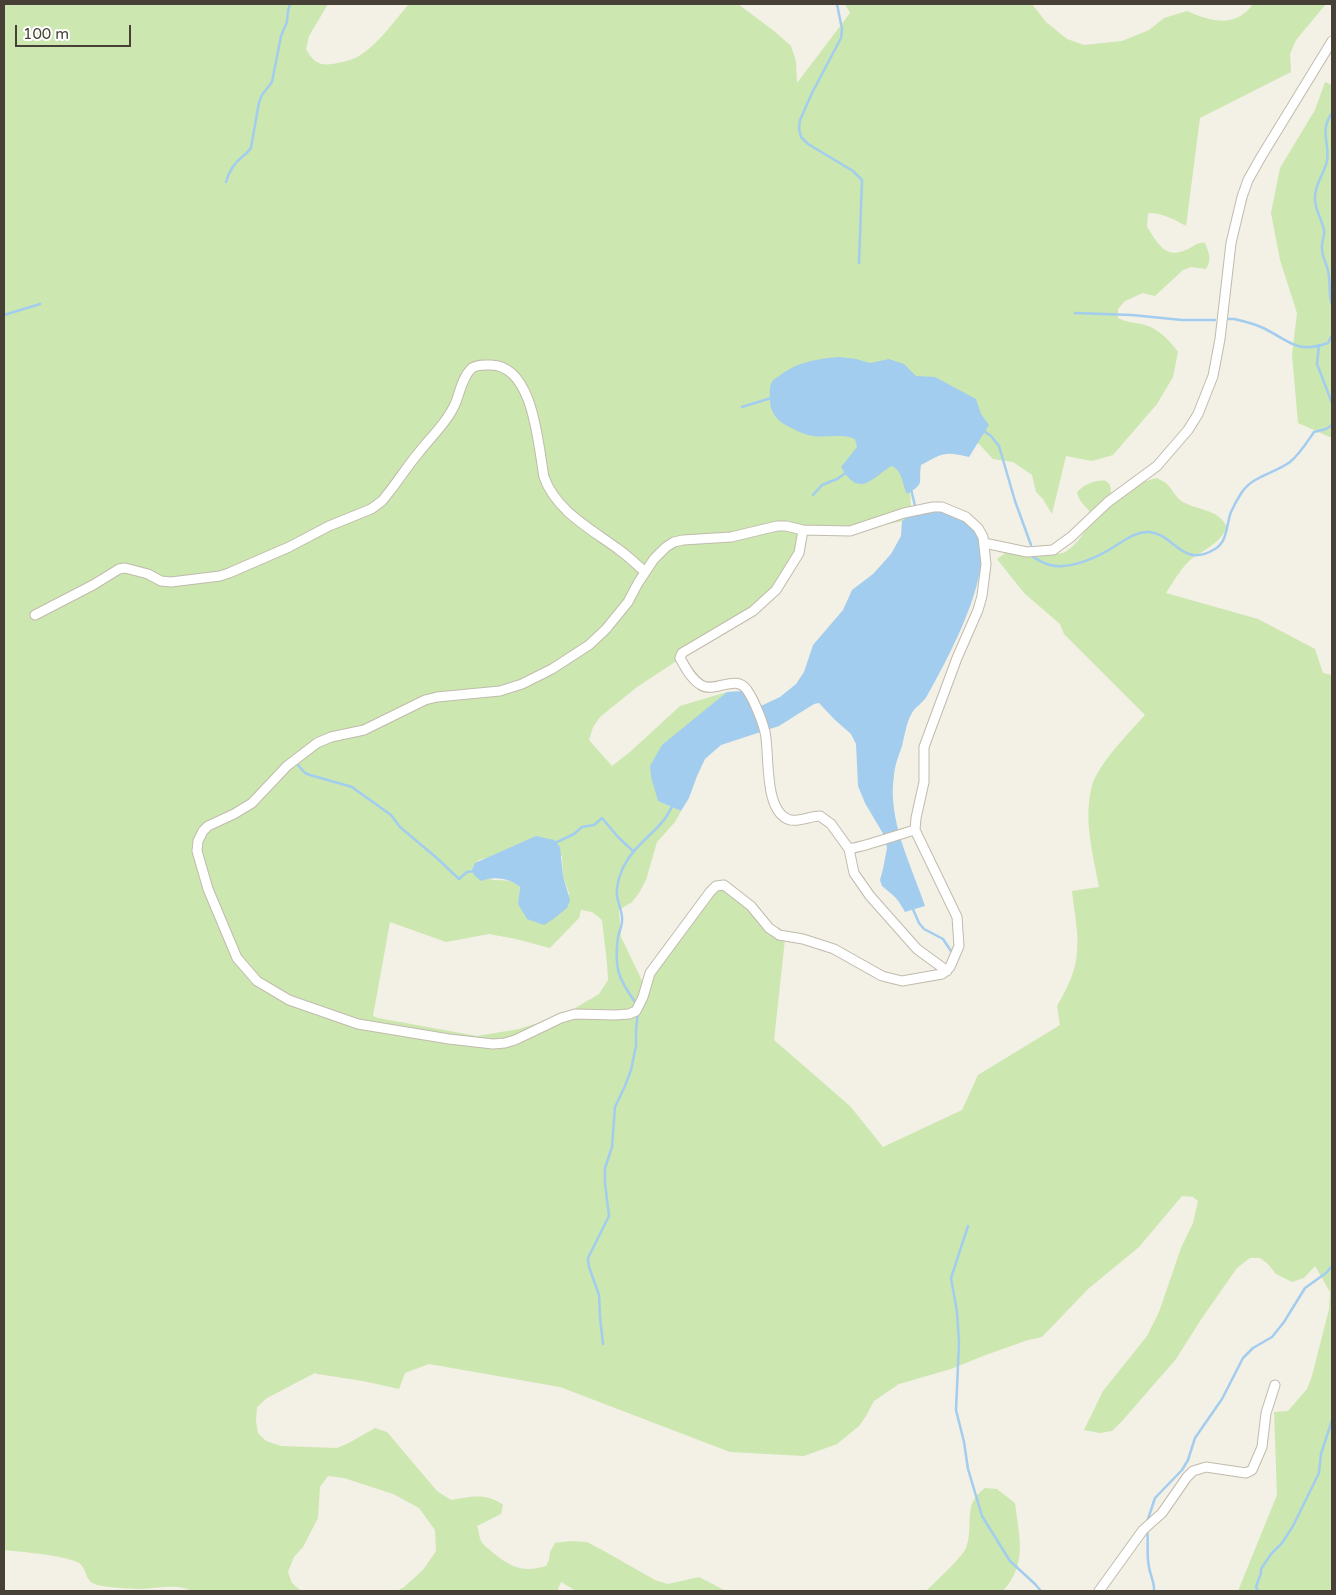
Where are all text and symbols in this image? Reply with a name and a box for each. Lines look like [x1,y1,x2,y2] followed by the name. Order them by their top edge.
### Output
[18,15,134,47] scale bar
[23,25,69,43] text: 100 m

